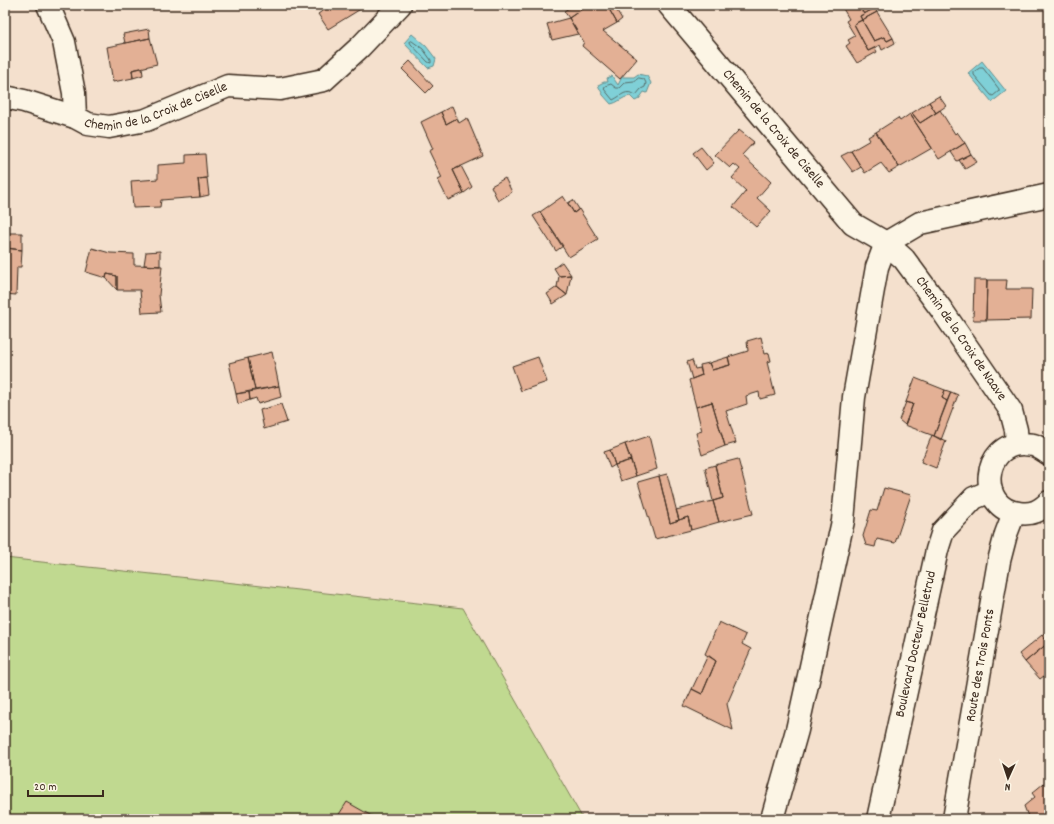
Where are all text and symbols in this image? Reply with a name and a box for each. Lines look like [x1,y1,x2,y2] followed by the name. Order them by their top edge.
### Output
[717,65,829,193] street label: Chemin de la Croix de Ciselle
[80,77,231,137] street label: Chemin de la Croix de Ciselle
[910,272,1011,405] street label: Chemin de la Croix de Naave
[891,569,942,719] street label: Boulevard Docteur Belletrud
[961,607,1001,723] street label: Route des Trois Ponts
[988,758,1028,798] north arrow
[28,772,103,798] scale bar
[1004,778,1011,794] text: N
[34,779,57,796] text: 20 m

